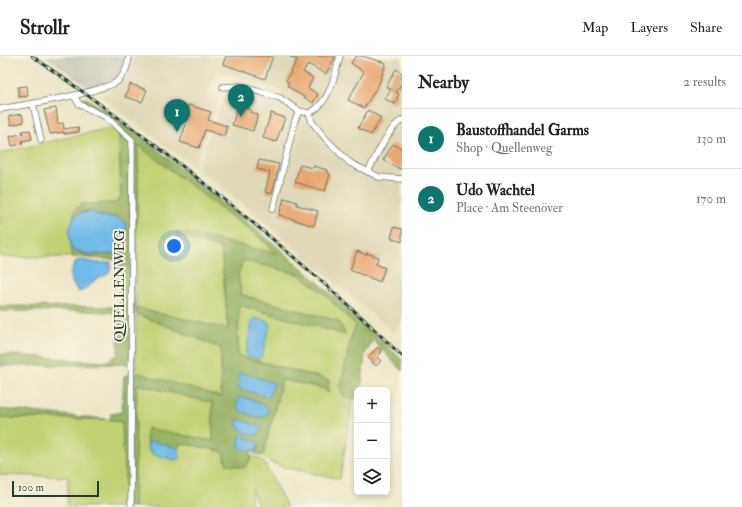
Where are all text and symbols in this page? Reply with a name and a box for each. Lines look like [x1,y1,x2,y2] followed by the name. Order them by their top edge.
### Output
[20,16,70,40] text: Strollr
[582,19,608,36] text: Map
[630,19,668,36] text: Layers
[690,19,722,36] text: Share
[418,72,469,93] text: Nearby
[683,74,726,90] text: 2 results
[228,84,254,117] pin: 2
[164,99,190,132] pin: 1
[456,121,589,140] text: Baustoffhandel Garms
[429,131,433,147] text: 1
[697,131,726,147] text: 130 m
[456,140,552,156] text: Shop · Quellenweg
[456,181,535,200] text: Udo Wachtel
[428,191,434,207] text: 2
[696,191,726,207] text: 170 m
[456,200,563,216] text: Place · Am Steenöver
[111,230,128,342] street label: QUELLENWEG
[164,236,184,256] your location
[354,387,390,495] map controls
[354,387,390,423] button: +
[354,423,390,459] button: −
[354,459,390,495] button: layers
[12,479,99,498] scale bar
[18,481,44,494] text: 100 m

